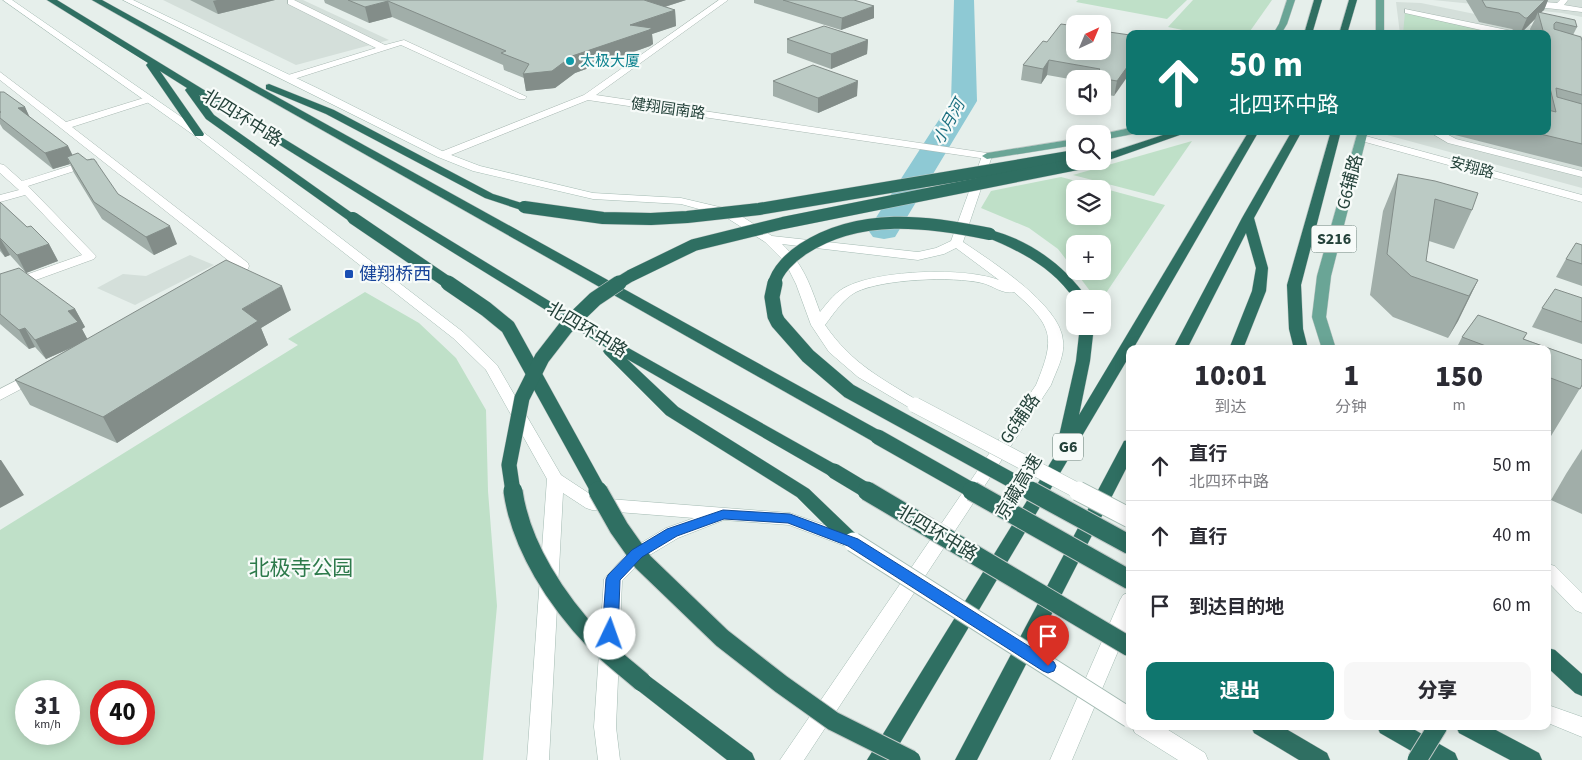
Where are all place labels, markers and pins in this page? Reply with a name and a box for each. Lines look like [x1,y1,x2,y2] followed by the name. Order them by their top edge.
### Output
[580,51,640,72] place label: 太极大厦
[564,55,576,67] marker: 太极大厦
[359,262,431,287] place label: 健翔桥西
[343,268,355,280] marker: 健翔桥西
[1027,615,1069,666] pin

